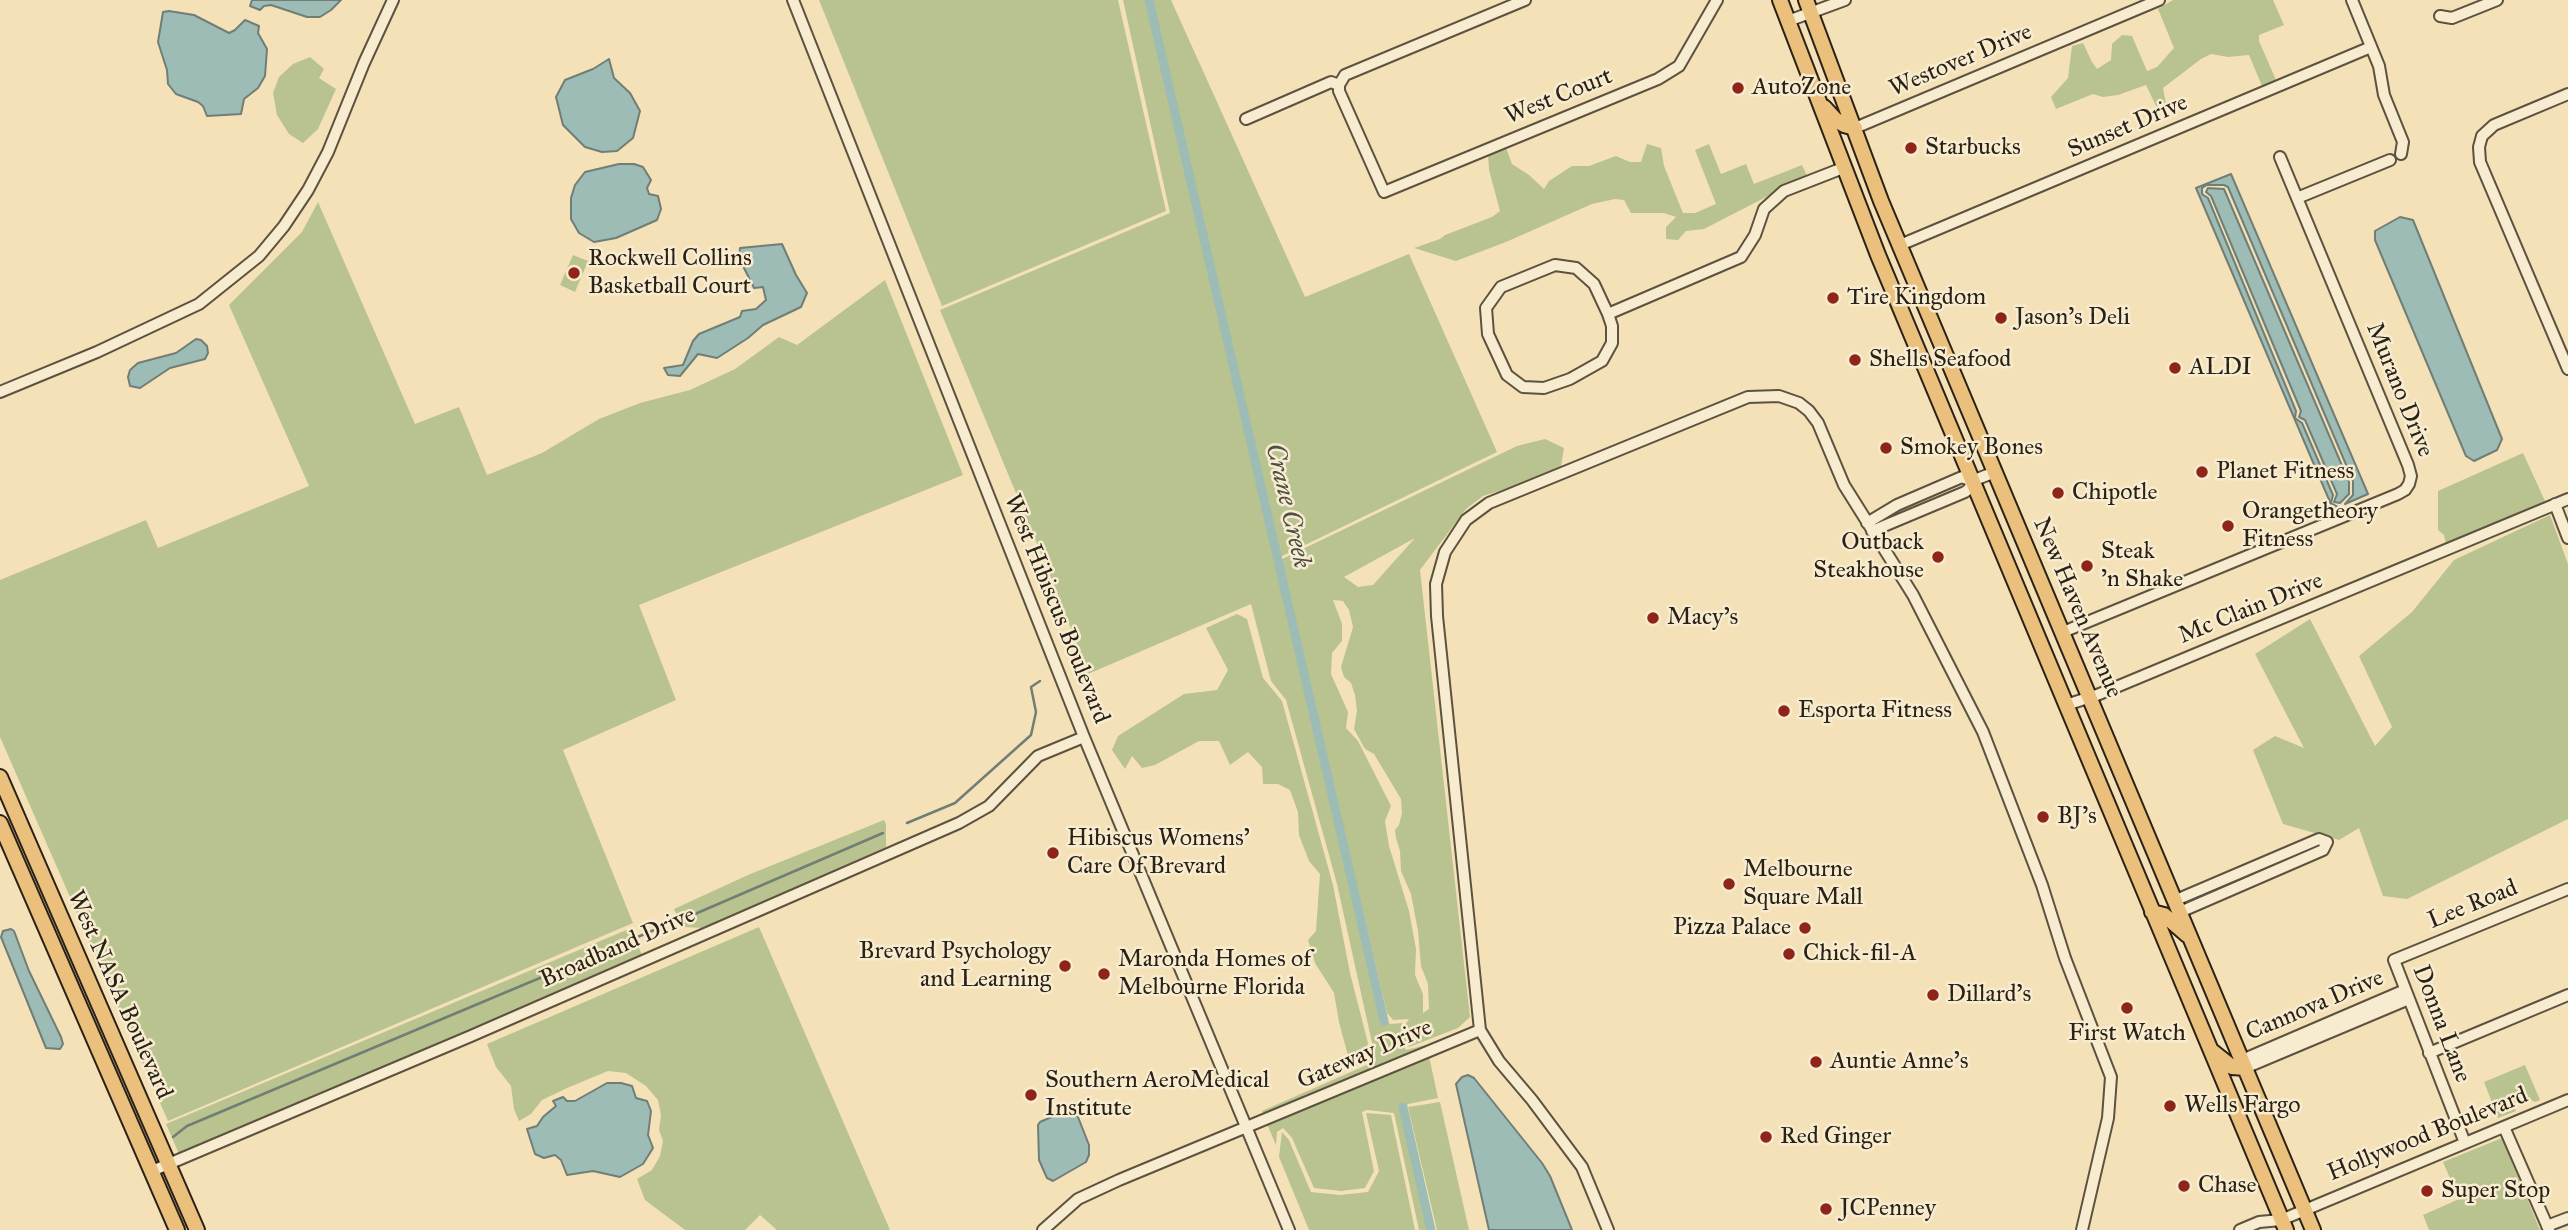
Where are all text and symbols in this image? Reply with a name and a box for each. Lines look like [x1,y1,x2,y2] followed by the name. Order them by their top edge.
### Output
[1885,18,2037,104] street label: Westover Drive
[1501,62,1617,132] street label: West Court
[1752,74,1851,102] place label: AutoZone
[1730,80,1746,96] marker: AutoZone
[2064,89,2192,165] street label: Sunset Drive
[1925,134,2021,162] place label: Starbucks
[1903,140,1919,156] marker: Starbucks
[588,245,752,301] place label: Rockwell Collins Basketball Court
[566,265,582,281] marker: Rockwell Collins Basketball Court
[1847,284,1986,312] place label: Tire Kingdom
[1825,290,1841,306] marker: Tire Kingdom
[2015,304,2130,332] place label: Jason's Deli
[1993,310,2009,326] marker: Jason's Deli
[2359,319,2439,461] street label: Murano Drive
[1869,346,2011,374] place label: Shells Seafood
[1847,352,1863,368] marker: Shells Seafood
[2189,354,2252,382] place label: ALDI
[2167,360,2183,376] marker: ALDI
[1900,434,2043,462] place label: Smokey Bones
[1257,440,1317,572] water label: Crane Creek
[1878,440,1894,456] marker: Smokey Bones
[2216,458,2354,486] place label: Planet Fitness
[2194,464,2210,480] marker: Planet Fitness
[2072,479,2157,507] place label: Chipotle
[2050,485,2066,501] marker: Chipotle
[997,490,1115,728] street label: West Hibiscus Boulevard
[2242,498,2378,554] place label: Orangetheory Fitness
[2026,514,2128,702] street label: New Haven Avenue
[2220,518,2236,534] marker: Orangetheory Fitness
[1813,529,1924,585] place label: Outback Steakhouse
[2101,538,2183,594] place label: Steak 'n Shake
[1930,549,1946,565] marker: Outback Steakhouse
[2079,558,2095,574] marker: Steak 'n Shake
[2175,567,2327,651] street label: Mc Clain Drive
[1667,604,1738,632] place label: Macy's
[1645,610,1661,626] marker: Macy's
[1798,697,1952,725] place label: Esporta Fitness
[1776,703,1792,719] marker: Esporta Fitness
[2057,803,2097,831] place label: BJ's
[2035,809,2051,825] marker: BJ's
[1067,825,1250,881] place label: Hibiscus Womens' Care Of Brevard
[1045,845,1061,861] marker: Hibiscus Womens' Care Of Brevard
[1743,856,1863,912] place label: Melbourne Square Mall
[2424,874,2522,936] street label: Lee Road
[1721,876,1737,892] marker: Melbourne Square Mall
[60,886,178,1104] street label: West NASA Boulevard
[536,901,700,995] street label: Broadband Drive
[1673,914,1791,942] place label: Pizza Palace
[1797,920,1813,936] marker: Pizza Palace
[859,938,1051,994] place label: Brevard Psychology and Learning
[1803,940,1917,968] place label: Chick-fil-A
[1118,946,1311,1002] place label: Maronda Homes of Melbourne Florida
[1781,946,1797,962] marker: Chick-fil-A
[1057,958,1073,974] marker: Brevard Psychology and Learning
[2405,961,2477,1087] street label: Donna Lane
[2242,964,2388,1048] street label: Cannova Drive
[1096,966,1112,982] marker: Maronda Homes of Melbourne Florida
[1947,981,2031,1009] place label: Dillard's
[1925,987,1941,1003] marker: Dillard's
[2119,1000,2135,1016] marker: First Watch
[1293,1014,1437,1096] street label: Gateway Drive
[2068,1020,2186,1048] place label: First Watch
[1830,1048,1968,1076] place label: Auntie Anne's
[1808,1054,1824,1070] marker: Auntie Anne's
[1045,1067,1270,1123] place label: Southern AeroMedical Institute
[2324,1082,2532,1188] street label: Hollywood Boulevard
[1023,1087,1039,1103] marker: Southern AeroMedical Institute
[2184,1092,2300,1120] place label: Wells Fargo
[2162,1098,2178,1114] marker: Wells Fargo
[1780,1123,1891,1151] place label: Red Ginger
[1758,1129,1774,1145] marker: Red Ginger
[2198,1172,2257,1200] place label: Chase
[2441,1177,2550,1205] place label: Super Stop
[2176,1178,2192,1194] marker: Chase
[2419,1183,2435,1199] marker: Super Stop
[1840,1195,1936,1223] place label: JCPenney
[1818,1201,1834,1217] marker: JCPenney

